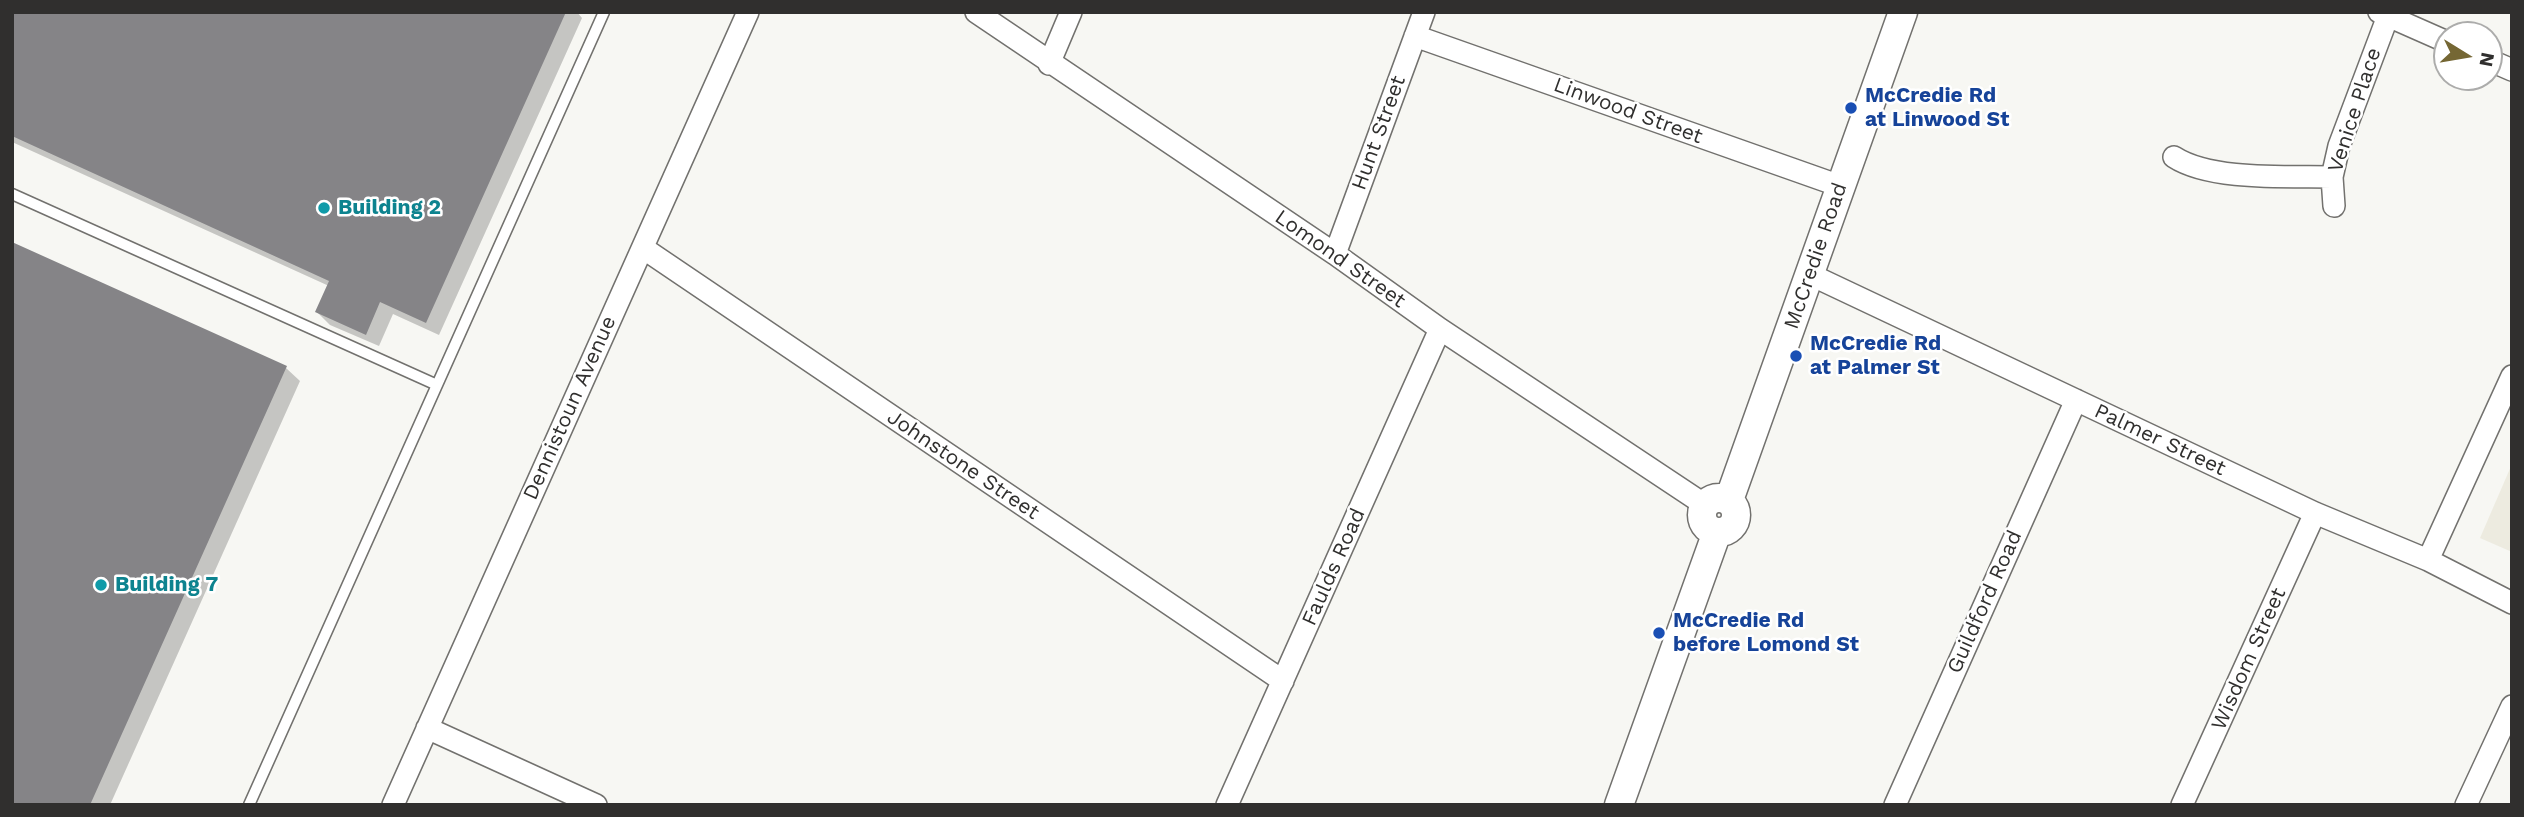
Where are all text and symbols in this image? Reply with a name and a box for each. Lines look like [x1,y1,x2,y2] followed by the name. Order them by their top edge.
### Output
[2433,21,2503,91] north arrow
[2323,45,2387,175] street label: Venice Place
[2475,51,2500,69] text: N
[1347,72,1411,194] street label: Hunt Street
[1550,72,1706,150] street label: Linwood Street
[1865,83,2009,133] place label: McCredie Rd at Linwood St
[1843,100,1859,116] marker: McCredie Rd at Linwood St
[1779,179,1853,333] street label: McCredie Road
[338,195,441,221] place label: Building 2
[316,200,332,216] marker: Building 2
[1270,205,1410,313] street label: Lomond Street
[518,312,622,504] street label: Dennistoun Avenue
[1810,331,1941,381] place label: McCredie Rd at Palmer St
[1788,348,1804,364] marker: McCredie Rd at Palmer St
[2090,399,2230,481] street label: Palmer Street
[882,405,1044,525] street label: Johnstone Street
[1297,504,1371,630] street label: Faulds Road
[1942,527,2028,677] street label: Guildford Road
[115,572,218,598] place label: Building 7
[93,577,109,593] marker: Building 7
[2206,584,2292,734] street label: Wisdom Street
[1673,608,1859,658] place label: McCredie Rd before Lomond St
[1651,625,1667,641] marker: McCredie Rd before Lomond St

